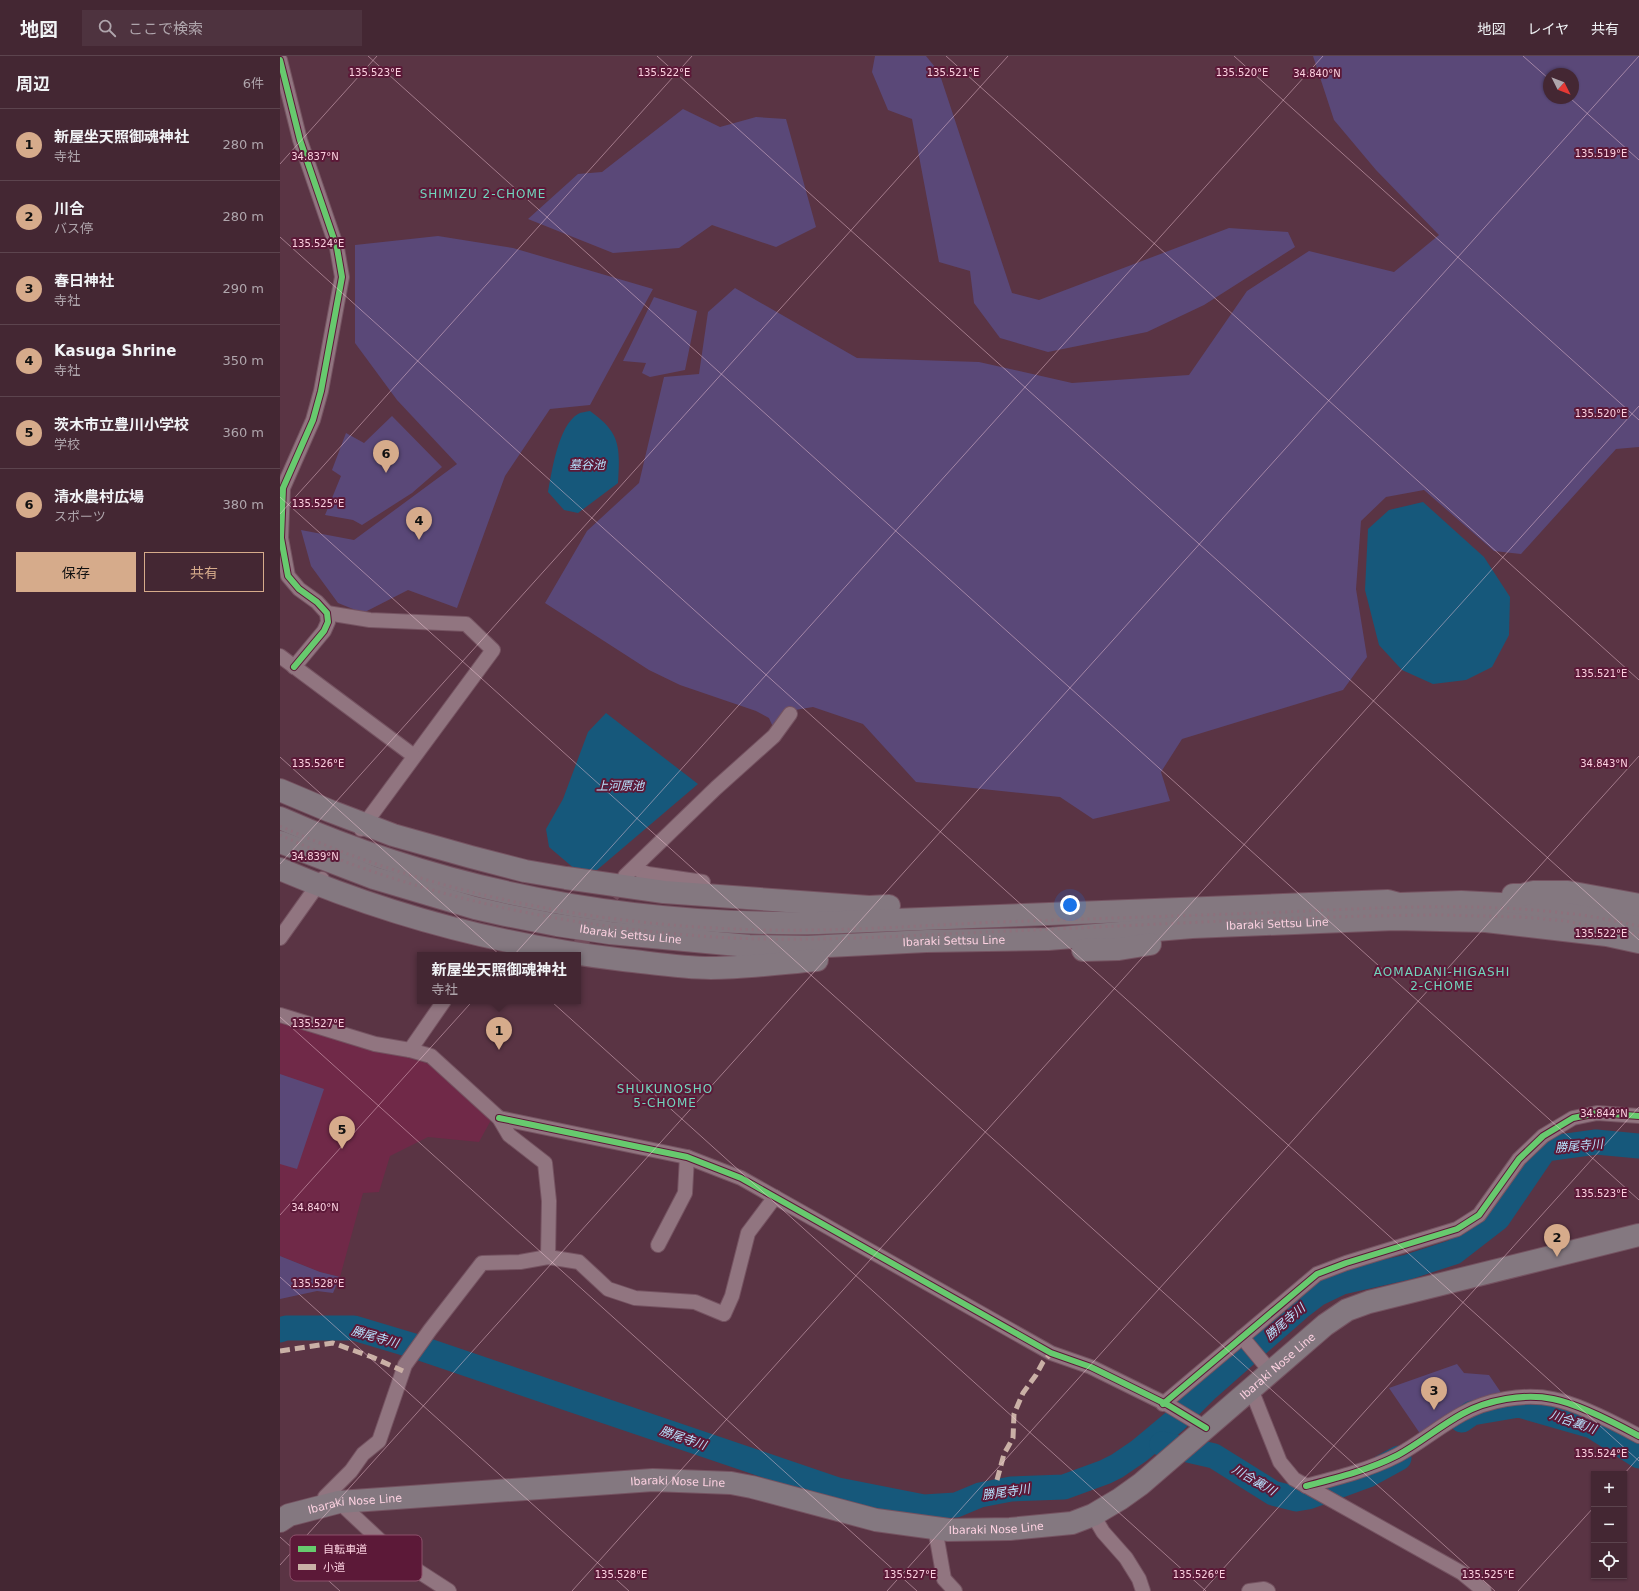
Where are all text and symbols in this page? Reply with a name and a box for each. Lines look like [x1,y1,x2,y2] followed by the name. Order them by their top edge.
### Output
[82,10,362,46] search box
[96,17,118,39] icon: search
[20,18,58,40] text: 地図
[128,20,203,38] text: ここで検索
[1477,21,1505,37] text: 地図
[1527,21,1569,37] text: レイヤ
[1591,21,1619,37] text: 共有
[349,67,401,78] text: 135.523°E
[638,67,690,78] text: 135.522°E
[927,67,979,78] text: 135.521°E
[1216,67,1268,78] text: 135.520°E
[1293,68,1341,79] text: 34.840°N
[1543,68,1579,104] north arrow
[16,74,50,94] text: 周辺
[243,76,264,91] text: 6件
[54,128,189,146] text: 新屋坐天照御魂神社
[24,137,34,152] text: 1
[222,137,264,152] text: 280 m
[1575,148,1627,159] text: 135.519°E
[54,149,80,164] text: 寺社
[291,151,339,162] text: 34.837°N
[420,187,546,201] district label: SHIMIZU 2-CHOME
[54,200,84,218] text: 川合
[24,209,34,224] text: 2
[222,209,264,224] text: 280 m
[54,221,93,236] text: バス停
[292,238,344,249] text: 135.524°E
[54,272,114,290] text: 春日神社
[24,281,34,296] text: 3
[222,281,264,296] text: 290 m
[54,293,80,308] text: 寺社
[54,342,176,360] text: Kasuga Shrine
[24,353,34,368] text: 4
[222,353,264,368] text: 350 m
[54,363,80,378] text: 寺社
[1575,408,1627,419] text: 135.520°E
[54,416,189,434] text: 茨木市立豊川小学校
[24,425,34,440] text: 5
[222,425,264,440] text: 360 m
[54,437,80,452] text: 学校
[373,440,399,473] pin: 6
[569,458,606,472] water label: 墓谷池
[54,488,144,506] text: 清水農村広場
[24,497,34,512] text: 6
[222,497,264,512] text: 380 m
[292,498,344,509] text: 135.525°E
[406,507,432,540] pin: 4
[54,509,106,524] text: スポーツ
[16,552,136,592] button: 保存
[144,552,264,592] button: 共有
[1575,668,1627,679] text: 135.521°E
[292,758,344,769] text: 135.526°E
[1580,758,1628,769] text: 34.843°N
[596,779,645,793] water label: 上河原池
[291,851,339,862] text: 34.839°N
[1060,895,1080,915] your location
[1226,915,1329,932] street label: Ibaraki Settsu Line
[579,922,683,946] street label: Ibaraki Settsu Line
[1575,928,1627,939] text: 135.522°E
[902,933,1006,949] street label: Ibaraki Settsu Line
[417,952,581,1004] popup
[431,961,567,979] text: 新屋坐天照御魂神社
[1374,965,1510,993] district label: AOMADANI-HIGASHI 2-CHOME
[431,982,458,997] text: 寺社
[486,1017,512,1050] pin: 1
[292,1018,344,1029] text: 135.527°E
[617,1082,713,1110] district label: SHUKUNOSHO 5-CHOME
[1580,1108,1628,1119] text: 34.844°N
[329,1116,355,1149] pin: 5
[1554,1137,1606,1155] water label: 勝尾寺川
[1575,1188,1627,1199] text: 135.523°E
[291,1202,339,1213] text: 34.840°N
[1544,1224,1570,1257] pin: 2
[292,1278,344,1289] text: 135.528°E
[1262,1300,1309,1343] water label: 勝尾寺川
[350,1324,402,1351] water label: 勝尾寺川
[1237,1330,1318,1402] street label: Ibaraki Nose Line
[1421,1377,1447,1410] pin: 3
[1548,1408,1600,1437] water label: 川合裏川
[658,1424,710,1453] water label: 勝尾寺川
[1575,1448,1627,1459] text: 135.524°E
[1230,1462,1280,1499] water label: 川合裏川
[1591,1471,1627,1579] map controls
[1591,1471,1627,1507] button: +
[630,1473,726,1489] street label: Ibaraki Nose Line
[981,1481,1033,1502] water label: 勝尾寺川
[306,1491,403,1516] street label: Ibaraki Nose Line
[1591,1507,1627,1543] button: −
[949,1519,1045,1537] street label: Ibaraki Nose Line
[290,1535,422,1581] legend
[323,1543,367,1556] text: 自転車道
[1591,1543,1627,1579] button: locate
[323,1561,345,1574] text: 小道
[595,1569,647,1580] text: 135.528°E
[884,1569,936,1580] text: 135.527°E
[1173,1569,1225,1580] text: 135.526°E
[1462,1569,1514,1580] text: 135.525°E

